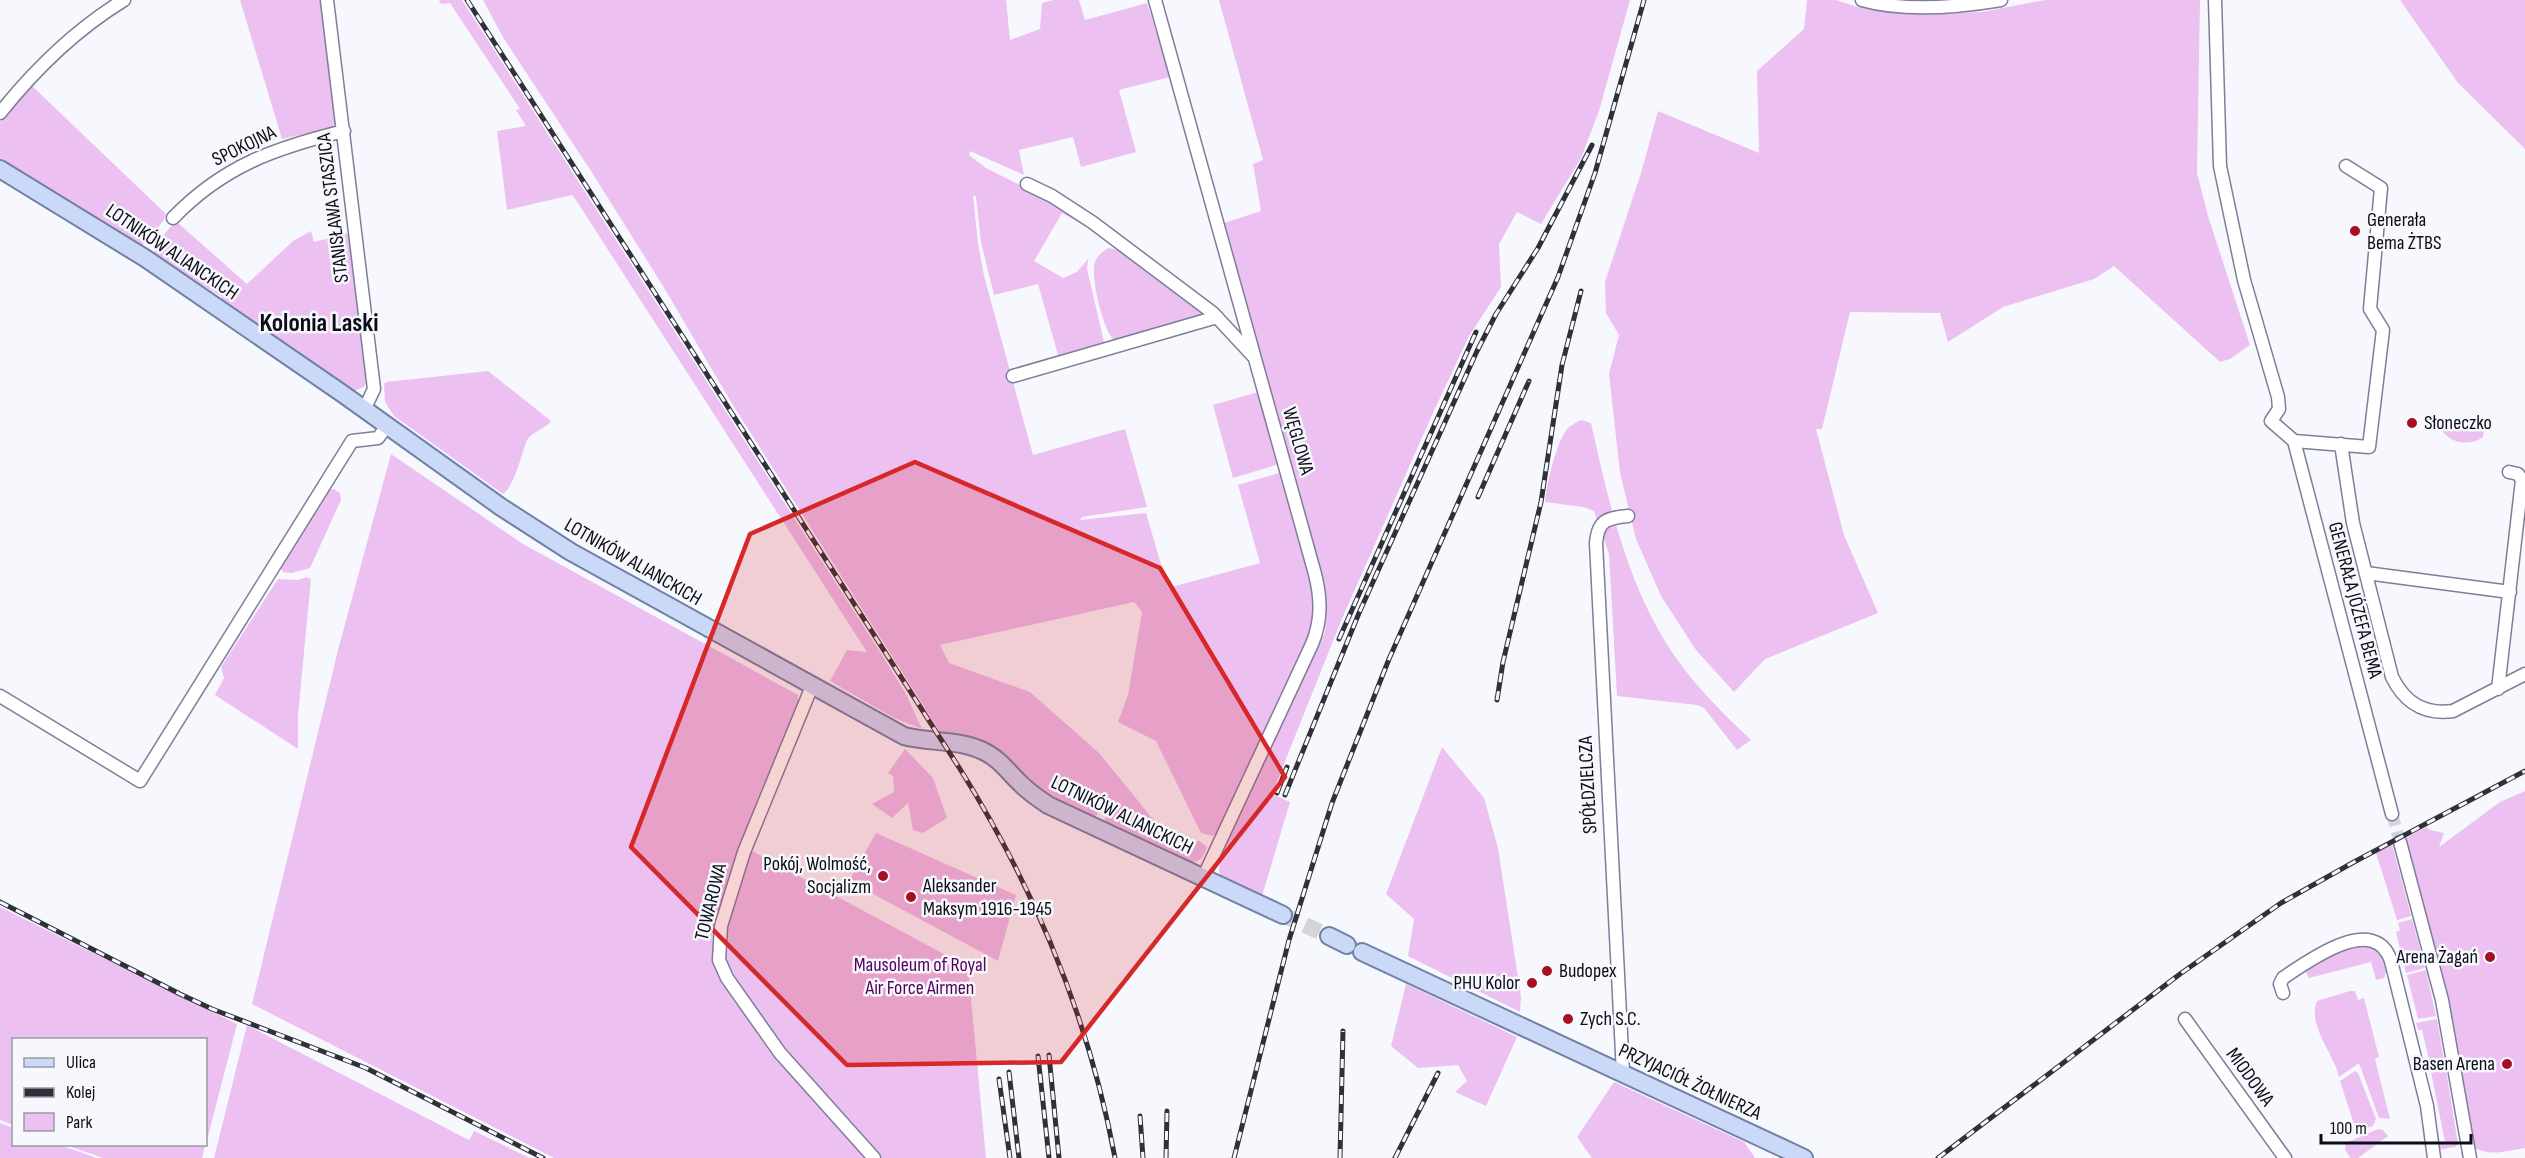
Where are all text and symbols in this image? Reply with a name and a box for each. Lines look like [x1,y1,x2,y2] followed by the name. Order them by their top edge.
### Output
[208,120,280,172] street label: SPOKOJNA
[312,131,354,284] street label: STANISŁAWA STASZICA
[101,199,243,305] street label: LOTNIKÓW ALIANCKICH
[2367,208,2442,255] place label: Generała Bema ŻTBS
[2348,224,2362,238] marker: Generała Bema ŻTBS
[259,308,379,339] district label: Kolonia Laski
[1277,405,1319,478] street label: WĘGLOWA
[2424,411,2492,435] place label: Słoneczko
[2405,416,2419,430] marker: Słoneczko
[560,513,706,611] street label: LOTNIKÓW ALIANCKICH
[2323,519,2388,681] street label: GENERAŁA JÓZEFA BEMA
[1573,735,1603,835] street label: SPÓŁDZIELCZA
[1047,770,1197,860] street label: LOTNIKÓW ALIANCKICH
[763,852,871,899] place label: Pokój, Wolmość, Socjalizm
[690,861,732,943] street label: TOWAROWA
[876,869,890,883] marker: Pokój, Wolmość, Socjalizm
[922,874,1052,921] place label: Aleksander Maksym 1916-1945
[904,890,918,904] marker: Aleksander Maksym 1916-1945
[2395,945,2478,969] place label: Arena Żagań
[2483,950,2497,964] marker: Arena Żagań
[854,953,986,1000] park label: Mausoleum of Royal Air Force Airmen
[1559,959,1617,983] place label: Budopex
[1540,964,1554,978] marker: Budopex
[1454,971,1520,995] place label: PHU Kolor
[1525,976,1539,990] marker: PHU Kolor
[1580,1007,1640,1031] place label: Zych S.C.
[1561,1012,1575,1026] marker: Zych S.C.
[12,1038,207,1146] legend
[1615,1038,1766,1126] street label: PRZYJACIÓŁ ŻOŁNIERZA
[2221,1043,2280,1111] street label: MIODOWA
[66,1052,96,1073] text: Ulica
[2413,1052,2495,1076] place label: Basen Arena
[2500,1057,2514,1071] marker: Basen Arena
[66,1082,95,1103] text: Kolej
[2321,1107,2471,1145] scale bar
[66,1112,92,1133] text: Park
[2330,1118,2367,1139] text: 100 m

